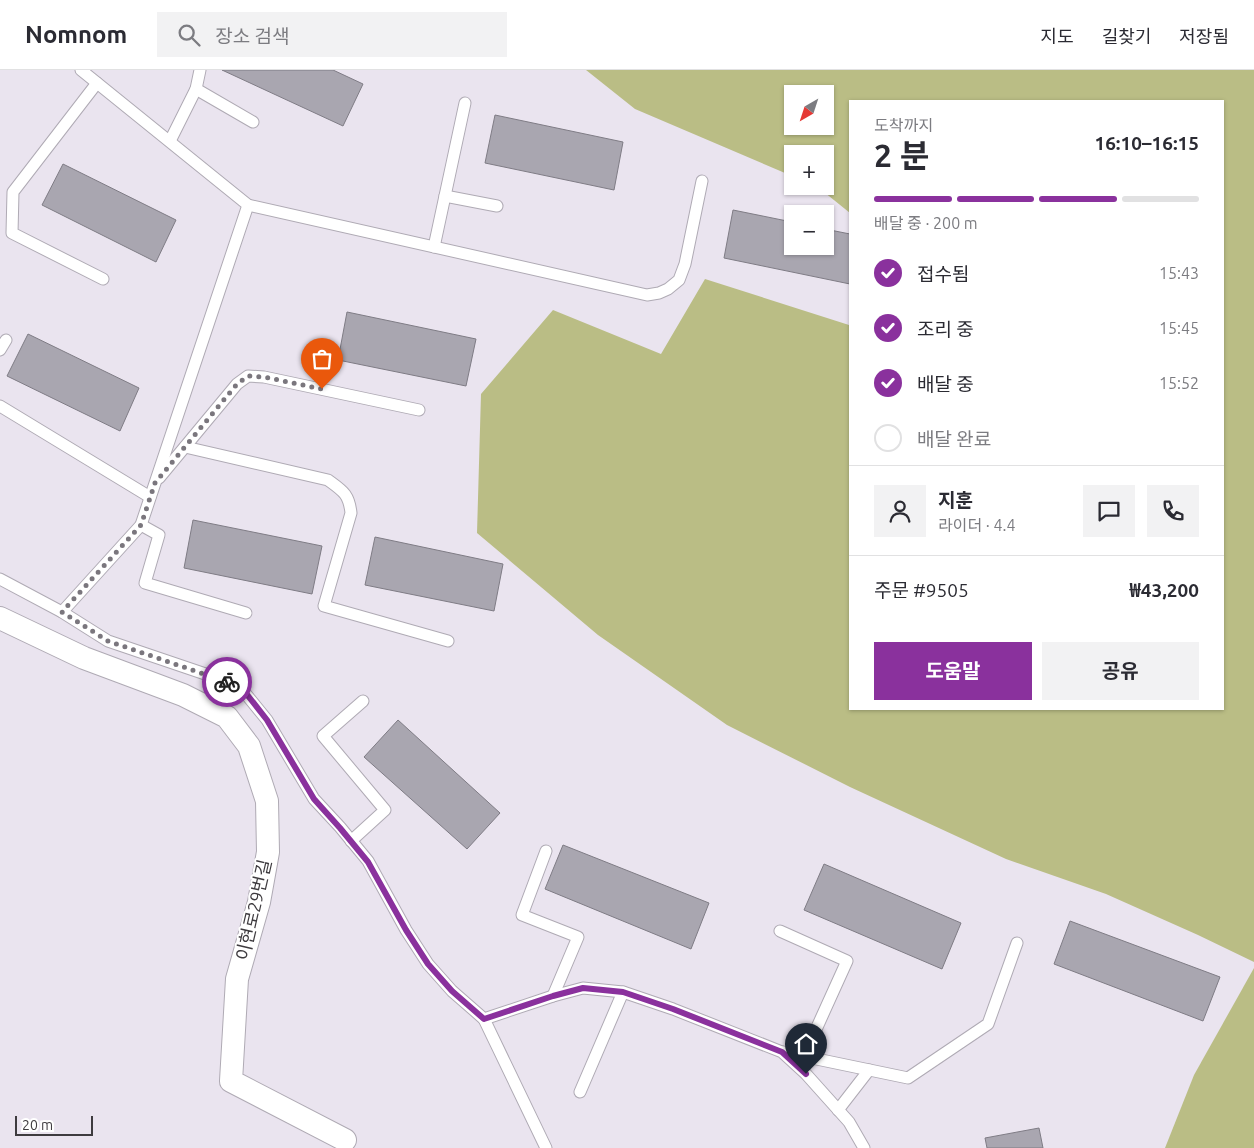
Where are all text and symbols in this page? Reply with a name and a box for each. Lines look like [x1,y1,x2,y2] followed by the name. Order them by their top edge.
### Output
[157,12,507,57] search box
[25,21,127,48] text: Nomnom
[175,21,203,49] icon: search
[215,25,290,47] text: 장소 검색
[1041,26,1074,46] text: 지도
[1102,26,1151,46] text: 길찾기
[1179,26,1229,46] text: 저장됨
[784,85,834,135] north arrow
[784,85,834,255] map controls
[874,116,933,134] text: 도착까지
[1094,132,1199,154] text: 16:10–16:15
[874,137,929,173] text: 2 분
[784,145,834,195] button: +
[784,205,834,255] button: −
[874,214,978,232] text: 배달 중 · 200 m
[874,259,902,287] icon: check
[917,263,969,285] text: 접수됨
[1159,264,1199,282] text: 15:43
[874,314,902,342] icon: check
[917,318,974,340] text: 조리 중
[1159,319,1199,337] text: 15:45
[301,338,343,389] pin
[308,345,336,373] icon: bag
[874,369,902,397] icon: check
[917,373,974,395] text: 배달 중
[1159,374,1199,392] text: 15:52
[917,428,991,450] text: 배달 완료
[874,485,926,537] button: person
[1083,485,1135,537] button: chat
[1147,485,1199,537] button: phone
[938,489,973,511] text: 지훈
[938,516,1015,534] text: 라이더 · 4.4
[874,579,969,601] text: 주문 #9505
[1130,579,1199,601] text: ₩43,200
[874,642,1032,700] button: 도움말
[1042,642,1199,700] button: 공유
[202,657,252,707] courier
[213,668,241,696] icon: bike
[232,857,274,962] street label: 이현로29번길
[785,1023,827,1074] pin
[792,1030,820,1058] icon: home
[15,1113,92,1136] scale bar
[22,1117,53,1133] text: 20 m

